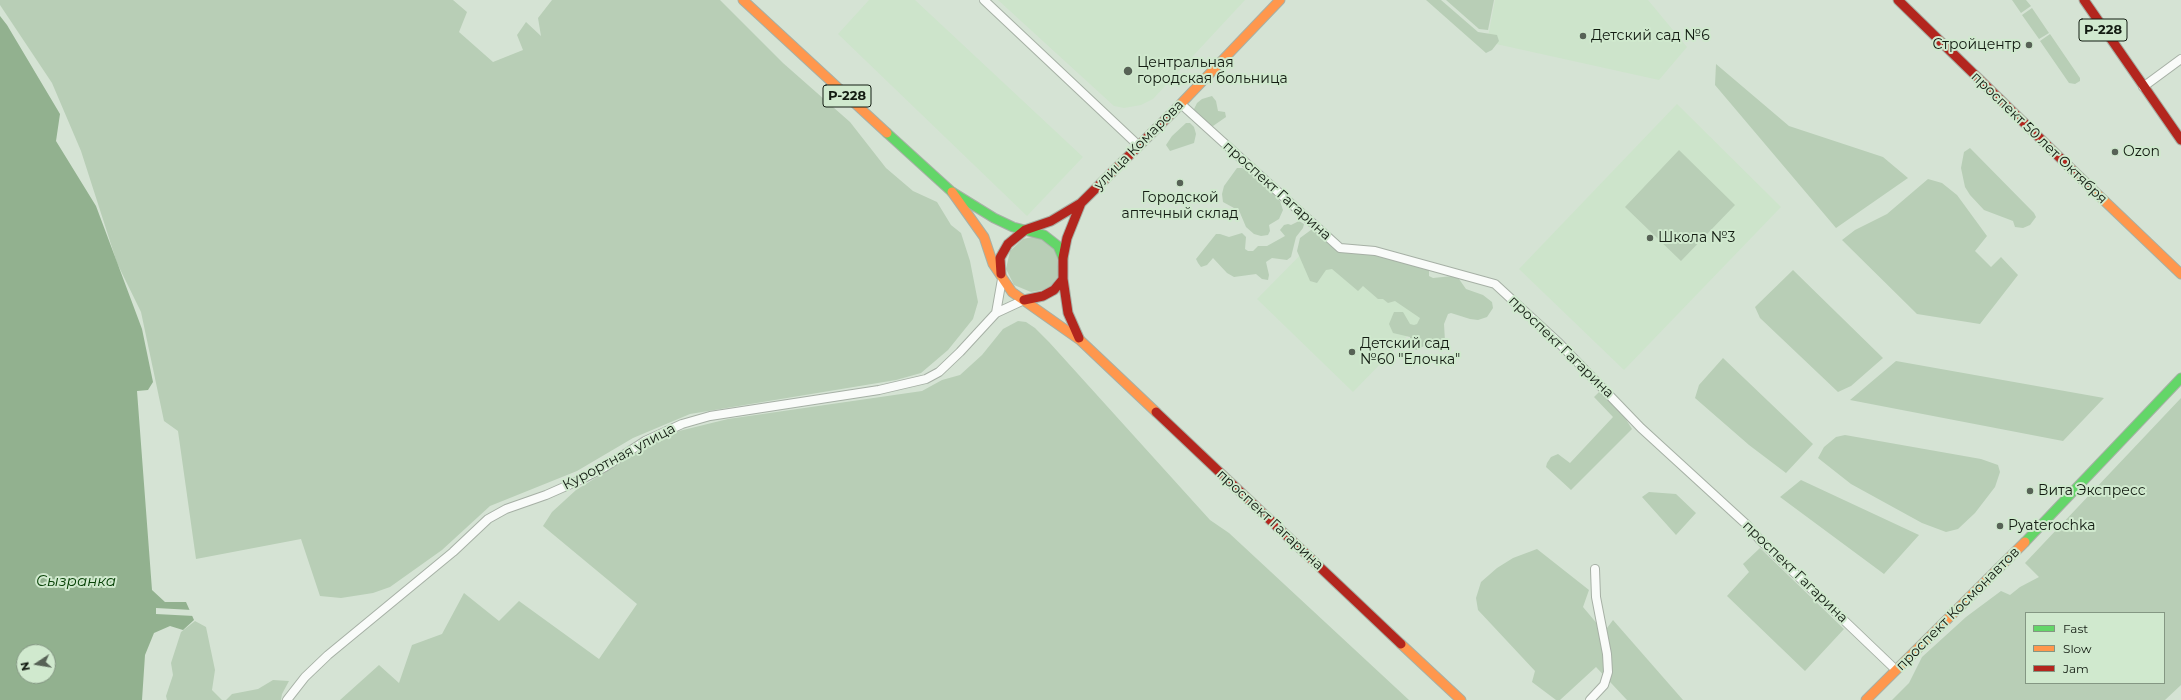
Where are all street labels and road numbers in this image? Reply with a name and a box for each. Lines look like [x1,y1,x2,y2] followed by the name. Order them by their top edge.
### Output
[2079,19,2127,41] road number: Р-228
[1968,69,2110,207] street label: проспект 50 лет Октября
[823,85,871,107] road number: Р-228
[1091,97,1187,193] street label: улица Комарова
[1220,138,1334,244] street label: проспект Гагарина
[1505,292,1617,402] street label: проспект Гагарина
[560,420,678,494] street label: Курортная улица
[1213,466,1327,574] street label: проспект Гагарина
[1739,517,1851,627] street label: проспект Гагарина
[1893,544,2023,674] street label: проспект Космонавтов

